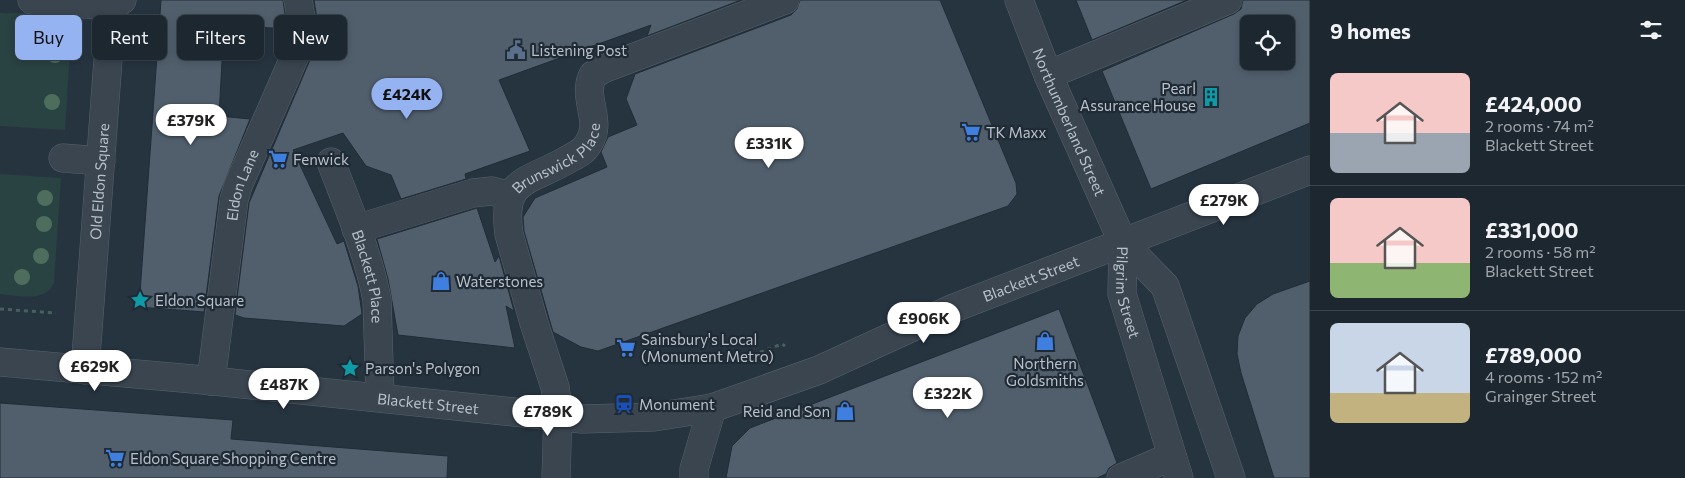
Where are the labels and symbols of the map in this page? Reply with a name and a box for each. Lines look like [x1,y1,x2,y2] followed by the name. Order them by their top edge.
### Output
[505,39,527,61] public building icon: Listening Post
[531,41,627,59] place label: Listening Post
[1029,45,1110,199] street label: Northumberland Street
[372,78,442,120] pin: £424K
[1080,79,1196,114] place label: Pearl Assurance House
[1200,86,1222,108] building icon: Pearl Assurance House
[156,104,226,146] pin: £379K
[960,121,982,143] supermarket icon: TK Maxx
[86,122,112,241] street label: Old Eldon Square
[508,123,603,197] street label: Brunswick Place
[986,123,1047,141] place label: TK Maxx
[734,126,804,169] pin: £331K
[222,146,262,222] street label: Eldon Lane
[267,148,289,170] supermarket icon: Fenwick
[293,150,349,168] place label: Fenwick
[1189,184,1259,226] pin: £279K
[349,227,387,324] street label: Blackett Place
[1113,246,1144,340] street label: Pilgrim Street
[980,251,1082,305] street label: Blackett Street
[430,270,452,292] shop icon: Waterstones
[456,272,543,290] place label: Waterstones
[129,289,151,311] place icon: Eldon Square
[155,291,244,309] place label: Eldon Square
[889,302,959,344] pin: £906K
[641,330,774,365] place label: Sainsbury's Local (Monument Metro)
[1034,330,1056,352] shop icon: Northern Goldsmiths
[615,337,637,359] supermarket icon: Sainsbury's Local (Monument Metro)
[60,350,130,392] pin: £629K
[1006,354,1084,389] place label: Northern Goldsmiths
[339,357,361,379] place icon: Parson's Polygon
[365,359,480,377] place label: Parson's Polygon
[249,368,319,410] pin: £487K
[913,376,983,419] pin: £322K
[376,389,480,417] street label: Blackett Street
[613,393,635,415] station icon: Monument
[513,394,583,437] pin: £789K
[639,395,715,413] place label: Monument
[834,400,856,422] shop icon: Reid and Son
[743,402,830,420] place label: Reid and Son
[104,447,126,469] supermarket icon: Eldon Square Shopping Centre
[130,449,336,467] place label: Eldon Square Shopping Centre

